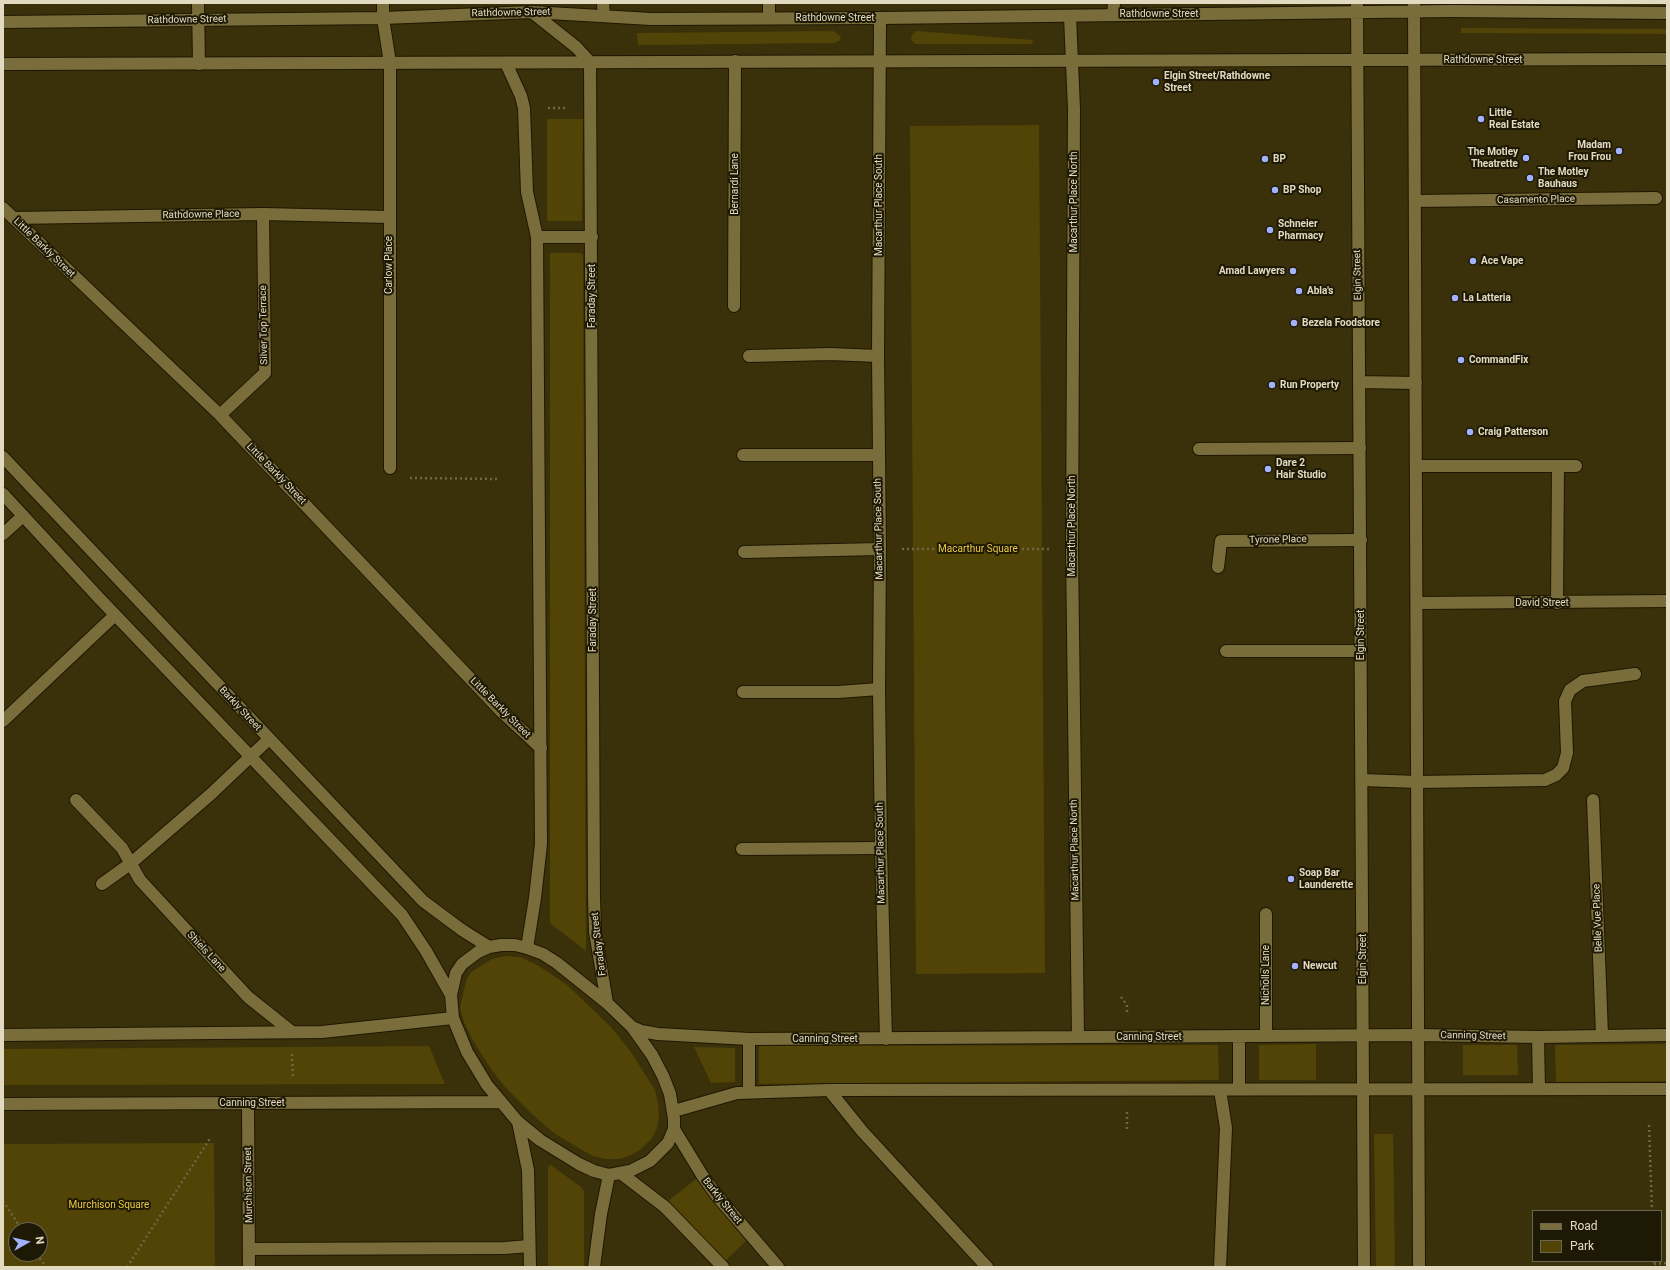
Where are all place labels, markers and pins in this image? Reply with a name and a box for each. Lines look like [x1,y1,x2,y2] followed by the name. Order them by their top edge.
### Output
[1164,70,1270,94] place label: Elgin Street/Rathdowne Street
[1151,77,1161,87] marker: Elgin Street/Rathdowne Street
[1489,107,1540,130] place label: Little Real Estate
[1476,114,1486,124] marker: Little Real Estate
[1568,139,1611,162] place label: Madam Frou Frou
[1468,146,1518,170] place label: The Motley Theatrette
[1614,146,1624,156] marker: Madam Frou Frou
[1273,153,1286,165] place label: BP
[1521,153,1531,163] marker: The Motley Theatrette
[1260,154,1270,164] marker: BP
[1538,166,1588,190] place label: The Motley Bauhaus
[1525,173,1535,183] marker: The Motley Bauhaus
[1283,184,1321,196] place label: BP Shop
[1270,185,1280,195] marker: BP Shop
[1278,218,1323,242] place label: Schneier Pharmacy
[1265,225,1275,235] marker: Schneier Pharmacy
[1481,255,1524,267] place label: Ace Vape
[1468,256,1478,266] marker: Ace Vape
[1219,265,1285,277] place label: Amad Lawyers
[1288,266,1298,276] marker: Amad Lawyers
[1307,285,1333,297] place label: Abla's
[1294,286,1304,296] marker: Abla's
[1463,292,1511,304] place label: La Latteria
[1450,293,1460,303] marker: La Latteria
[1302,317,1380,329] place label: Bezela Foodstore
[1289,318,1299,328] marker: Bezela Foodstore
[1469,354,1528,366] place label: CommandFix
[1456,355,1466,365] marker: CommandFix
[1280,379,1339,391] place label: Run Property
[1267,380,1277,390] marker: Run Property
[1478,426,1548,438] place label: Craig Patterson
[1465,427,1475,437] marker: Craig Patterson
[1276,457,1326,480] place label: Dare 2 Hair Studio
[1263,464,1273,474] marker: Dare 2 Hair Studio
[1299,867,1353,890] place label: Soap Bar Launderette
[1286,874,1296,884] marker: Soap Bar Launderette
[1303,960,1337,972] place label: Newcut
[1290,961,1300,971] marker: Newcut

